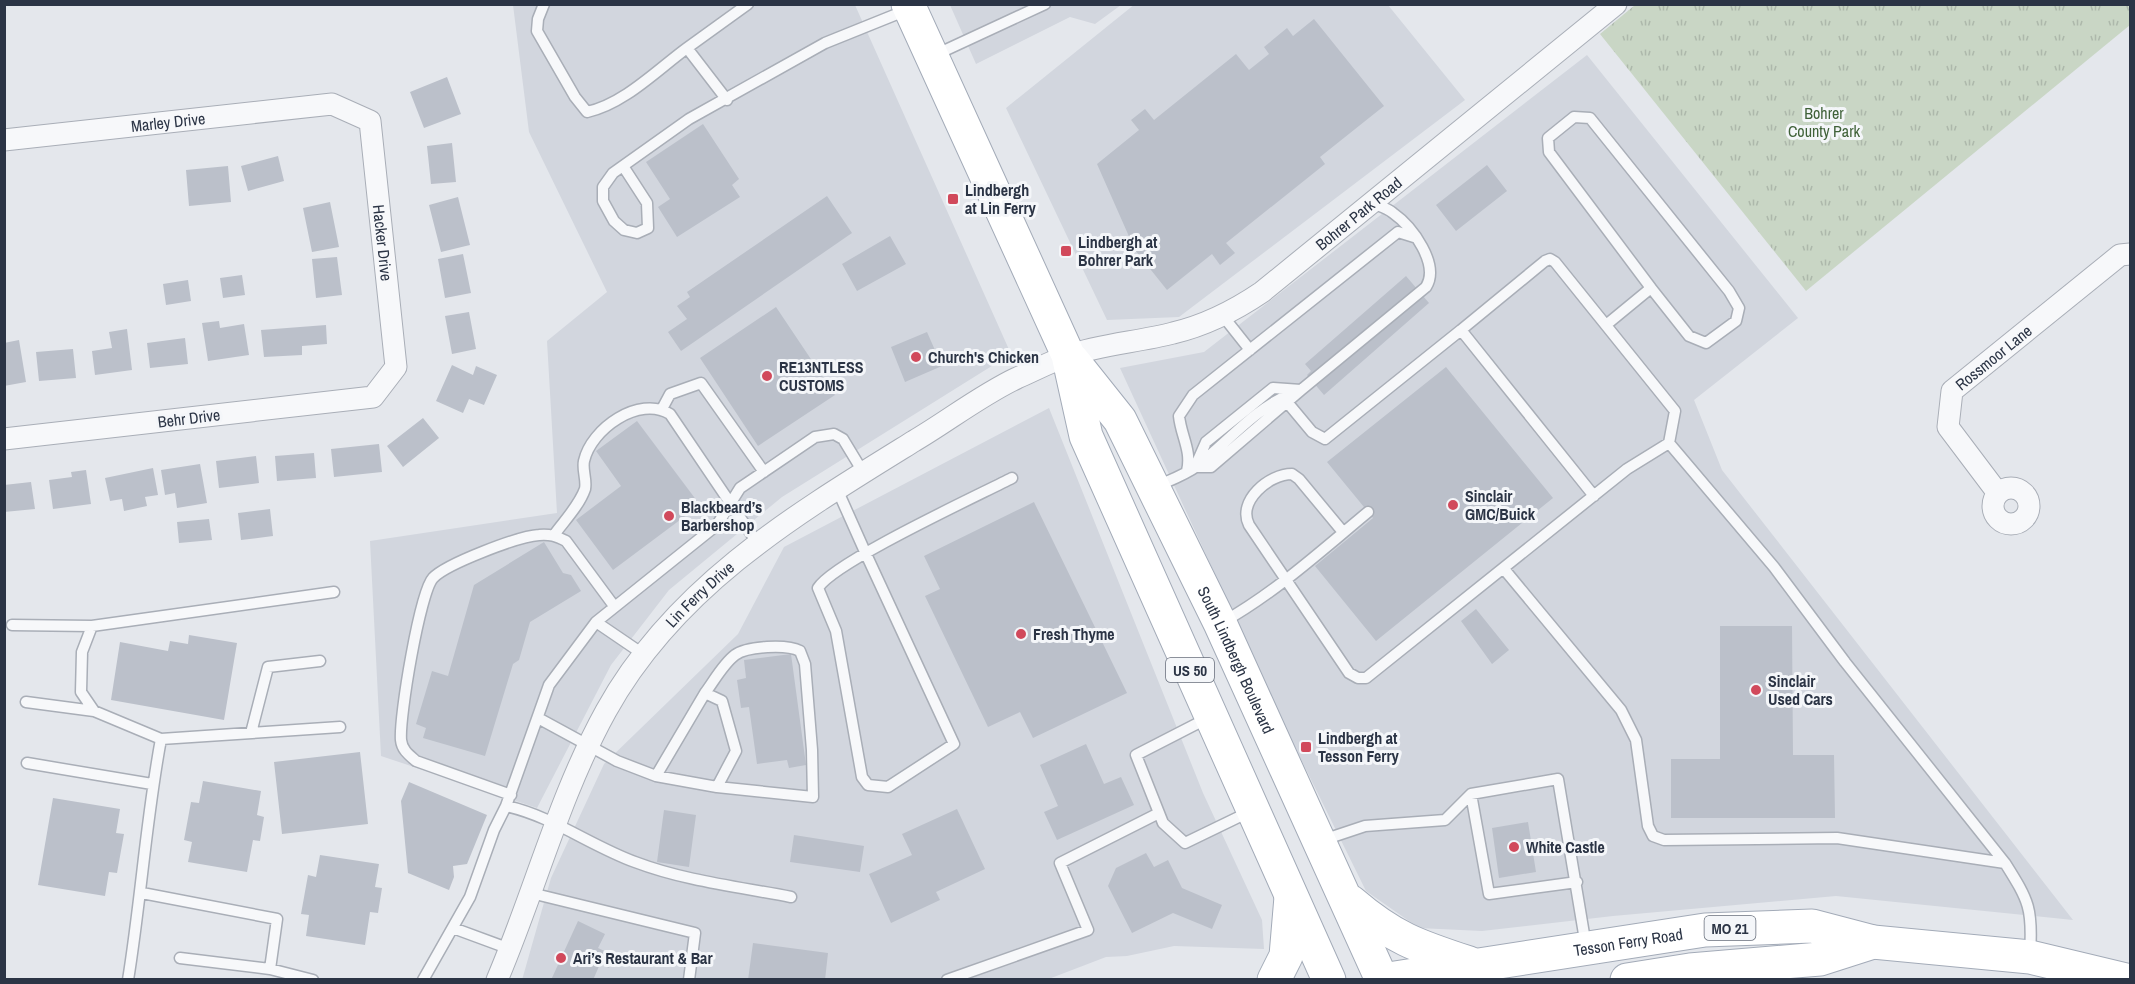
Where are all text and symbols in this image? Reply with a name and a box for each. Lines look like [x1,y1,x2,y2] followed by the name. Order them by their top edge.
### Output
[1788,102,1861,142] park label: Bohrer County Park
[130,107,206,137] street label: Marley Drive
[1311,172,1406,255] street label: Bohrer Park Road
[965,179,1037,219] place label: Lindbergh at Lin Ferry
[946,192,960,206] marker: Lindbergh at Lin Ferry
[368,203,398,282] street label: Hacker Drive
[1078,231,1158,271] place label: Lindbergh at Bohrer Park
[1059,244,1073,258] marker: Lindbergh at Bohrer Park
[1951,320,2036,395] street label: Rossmoor Lane
[928,346,1039,368] place label: Church's Chicken
[909,350,923,364] marker: Church's Chicken
[779,356,864,396] place label: RE13NTLESS CUSTOMS
[760,369,774,383] marker: RE13NTLESS CUSTOMS
[157,403,221,433] street label: Behr Drive
[1465,485,1536,525] place label: Sinclair GMC/Buick
[681,496,762,536] place label: Blackbeard’s Barbershop
[1446,498,1460,512] marker: Sinclair GMC/Buick
[662,509,676,523] marker: Blackbeard’s Barbershop
[660,556,739,632] street label: Lin Ferry Drive
[1193,583,1280,737] street label: South Lindbergh Boulevard
[1033,623,1115,645] place label: Fresh Thyme
[1014,627,1028,641] marker: Fresh Thyme
[1166,658,1214,682] road number: US 50
[1768,670,1833,710] place label: Sinclair Used Cars
[1749,683,1763,697] marker: Sinclair Used Cars
[1318,727,1400,767] place label: Lindbergh at Tesson Ferry
[1299,740,1313,754] marker: Lindbergh at Tesson Ferry
[1526,836,1605,858] place label: White Castle
[1507,840,1521,854] marker: White Castle
[1704,916,1756,940] road number: MO 21
[1572,923,1684,961] street label: Tesson Ferry Road
[573,947,713,969] place label: Ari’s Restaurant & Bar
[554,951,568,965] marker: Ari’s Restaurant & Bar

